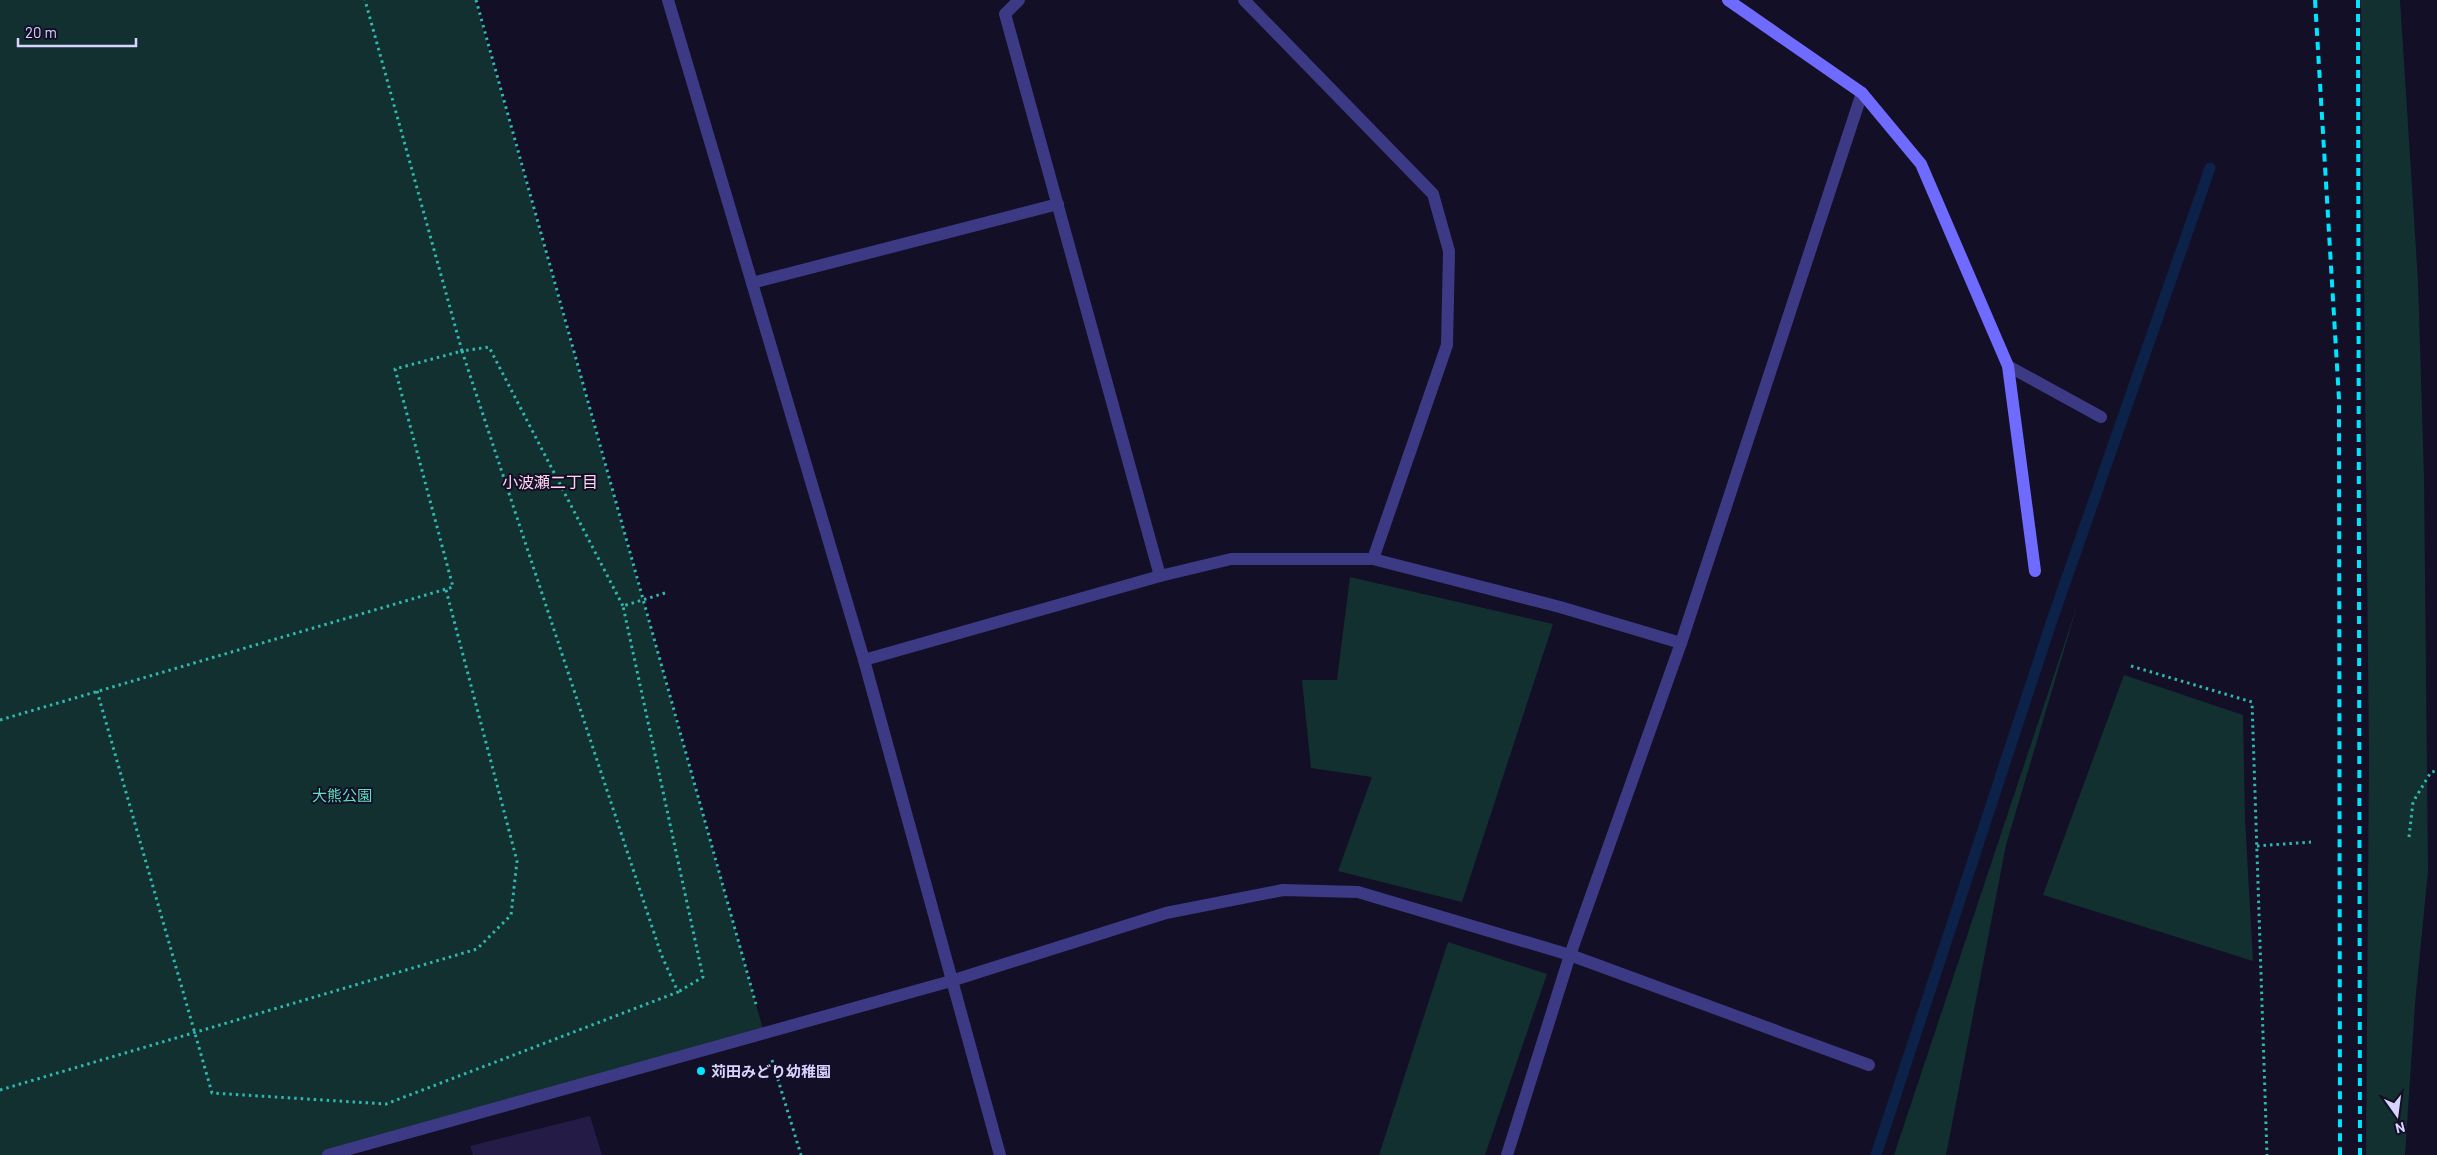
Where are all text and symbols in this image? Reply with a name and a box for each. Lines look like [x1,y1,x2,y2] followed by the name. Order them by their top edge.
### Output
[18,15,135,47] scale bar
[25,23,57,41] text: 20 m
[502,472,598,491] district label: 小波瀬二丁目
[312,786,372,804] park label: 大熊公園
[711,1062,831,1080] place label: 苅田みどり幼稚園
[695,1065,707,1077] marker: 苅田みどり幼稚園
[2372,1090,2422,1140] north arrow
[2394,1119,2407,1137] text: N

